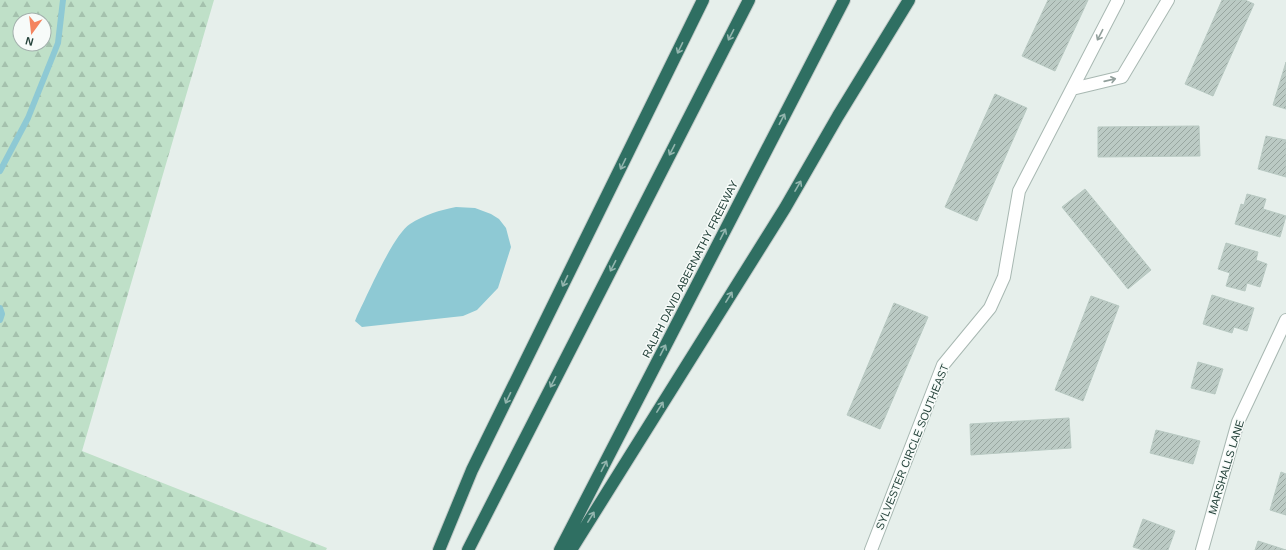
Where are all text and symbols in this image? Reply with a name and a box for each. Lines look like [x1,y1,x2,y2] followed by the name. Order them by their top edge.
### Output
[12,12,52,52] north arrow
[727,28,734,40] one-way arrow
[1096,28,1103,40] one-way arrow
[24,35,35,48] text: N
[676,41,683,53] one-way arrow
[1103,76,1116,84] one-way arrow
[779,113,787,125] one-way arrow
[668,144,675,156] one-way arrow
[619,158,626,170] one-way arrow
[640,178,740,360] street label: RALPH DAVID ABERNATHY FREEWAY
[794,180,802,192] one-way arrow
[720,229,727,241] one-way arrow
[608,260,616,272] one-way arrow
[561,275,568,287] one-way arrow
[726,291,734,303] one-way arrow
[660,344,667,356] one-way arrow
[873,362,951,532] street label: SYLVESTER CIRCLE SOUTHEAST
[549,376,557,388] one-way arrow
[504,391,511,403] one-way arrow
[657,401,665,413] one-way arrow
[1206,418,1246,516] street label: MARSHALLS LANE
[601,460,608,472] one-way arrow
[588,511,596,523] one-way arrow

